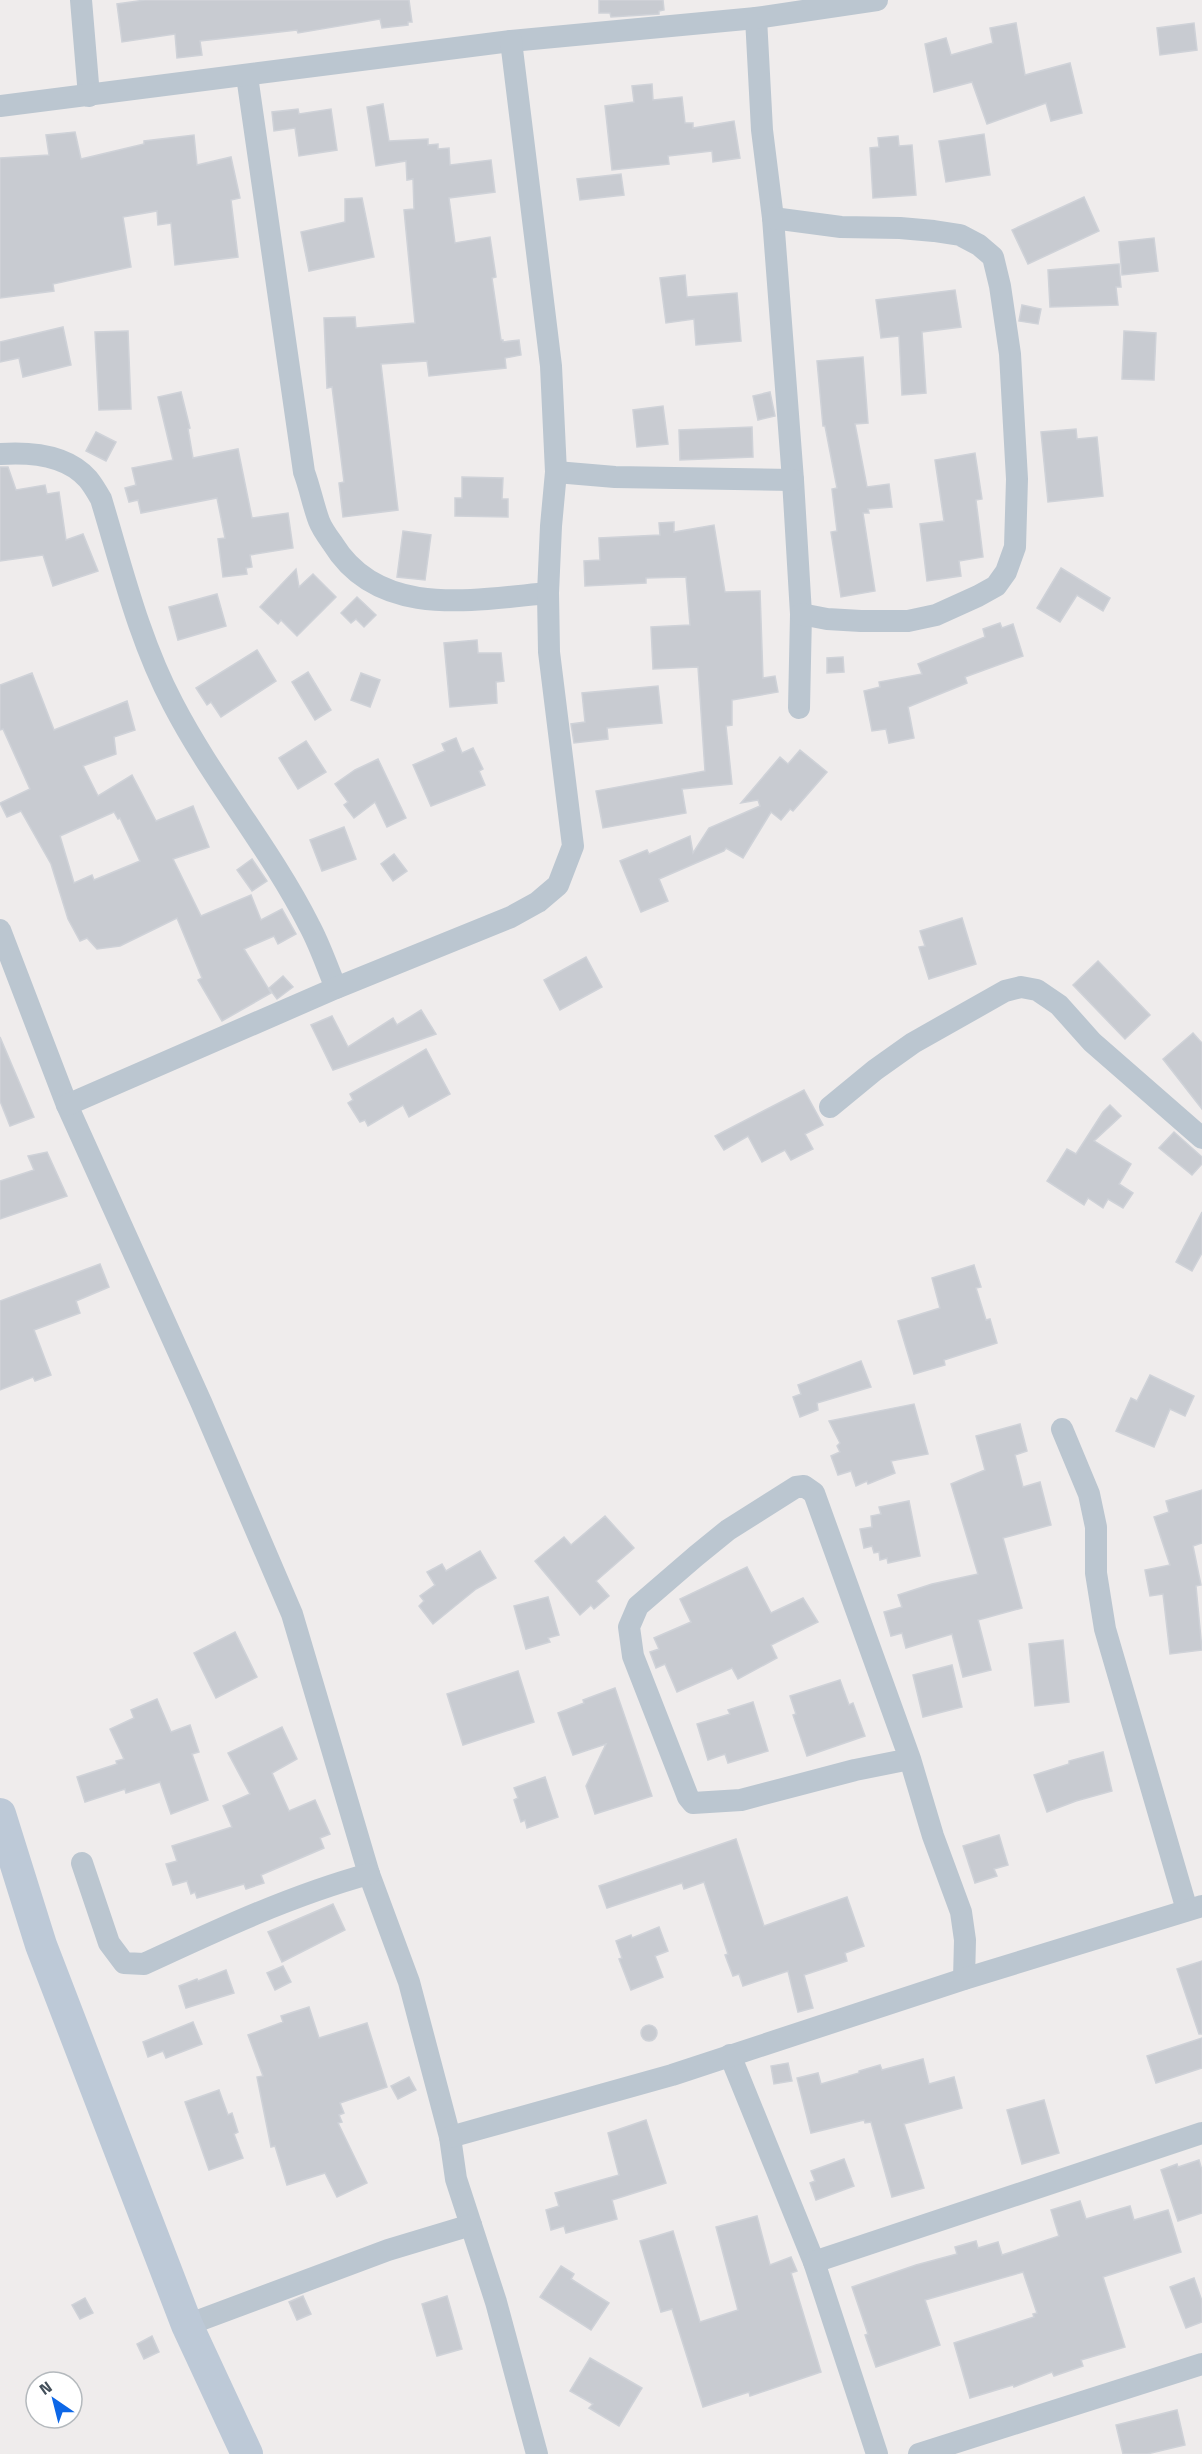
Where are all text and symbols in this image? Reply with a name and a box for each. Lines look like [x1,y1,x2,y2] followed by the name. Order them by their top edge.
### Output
[24,2370,84,2430] north arrow
[34,2375,57,2401] text: N

